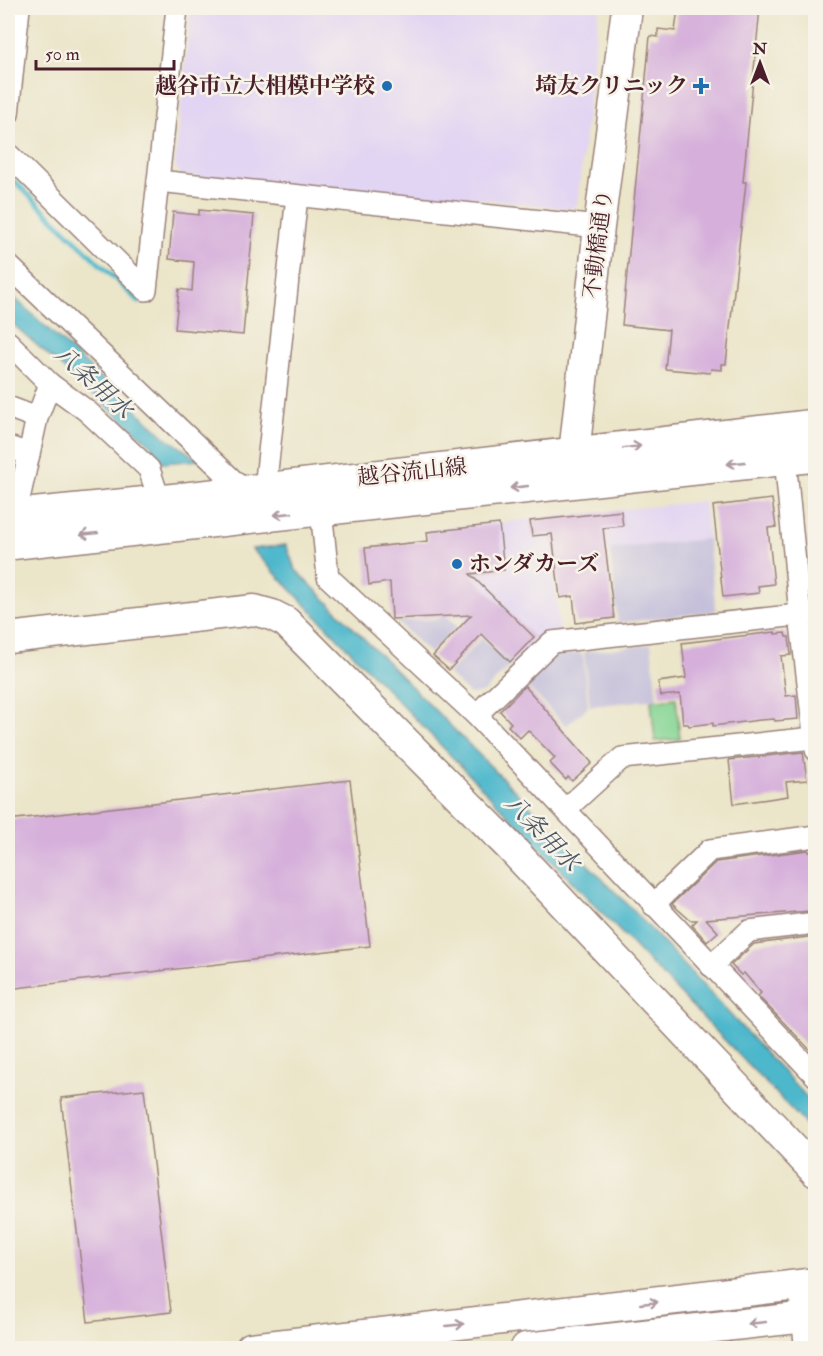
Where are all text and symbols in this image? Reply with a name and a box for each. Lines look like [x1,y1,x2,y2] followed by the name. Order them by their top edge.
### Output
[36,33,174,71] scale bar
[730,33,790,93] north arrow
[752,39,768,59] text: N
[45,43,80,66] text: 50 m
[155,72,375,100] place label: 越谷市立大相模中学校
[535,72,688,100] place label: 埼友クリニック
[692,77,710,95] marker: 埼友クリニック
[380,79,394,93] marker: 越谷市立大相模中学校
[577,188,619,300] street label: 不動橋通り
[47,338,141,427] water label: 八条用水
[622,442,642,453] one-way arrow
[356,452,468,492] street label: 越谷流山線
[727,458,747,469] one-way arrow
[509,482,529,493] one-way arrow
[274,508,293,519] one-way arrow
[80,529,100,540] one-way arrow
[469,550,599,578] place label: ホンダカーズ
[450,557,464,571] marker: ホンダカーズ
[498,788,588,880] water label: 八条用水
[639,1297,658,1308] one-way arrow
[748,1318,768,1329] one-way arrow
[445,1319,465,1330] one-way arrow

